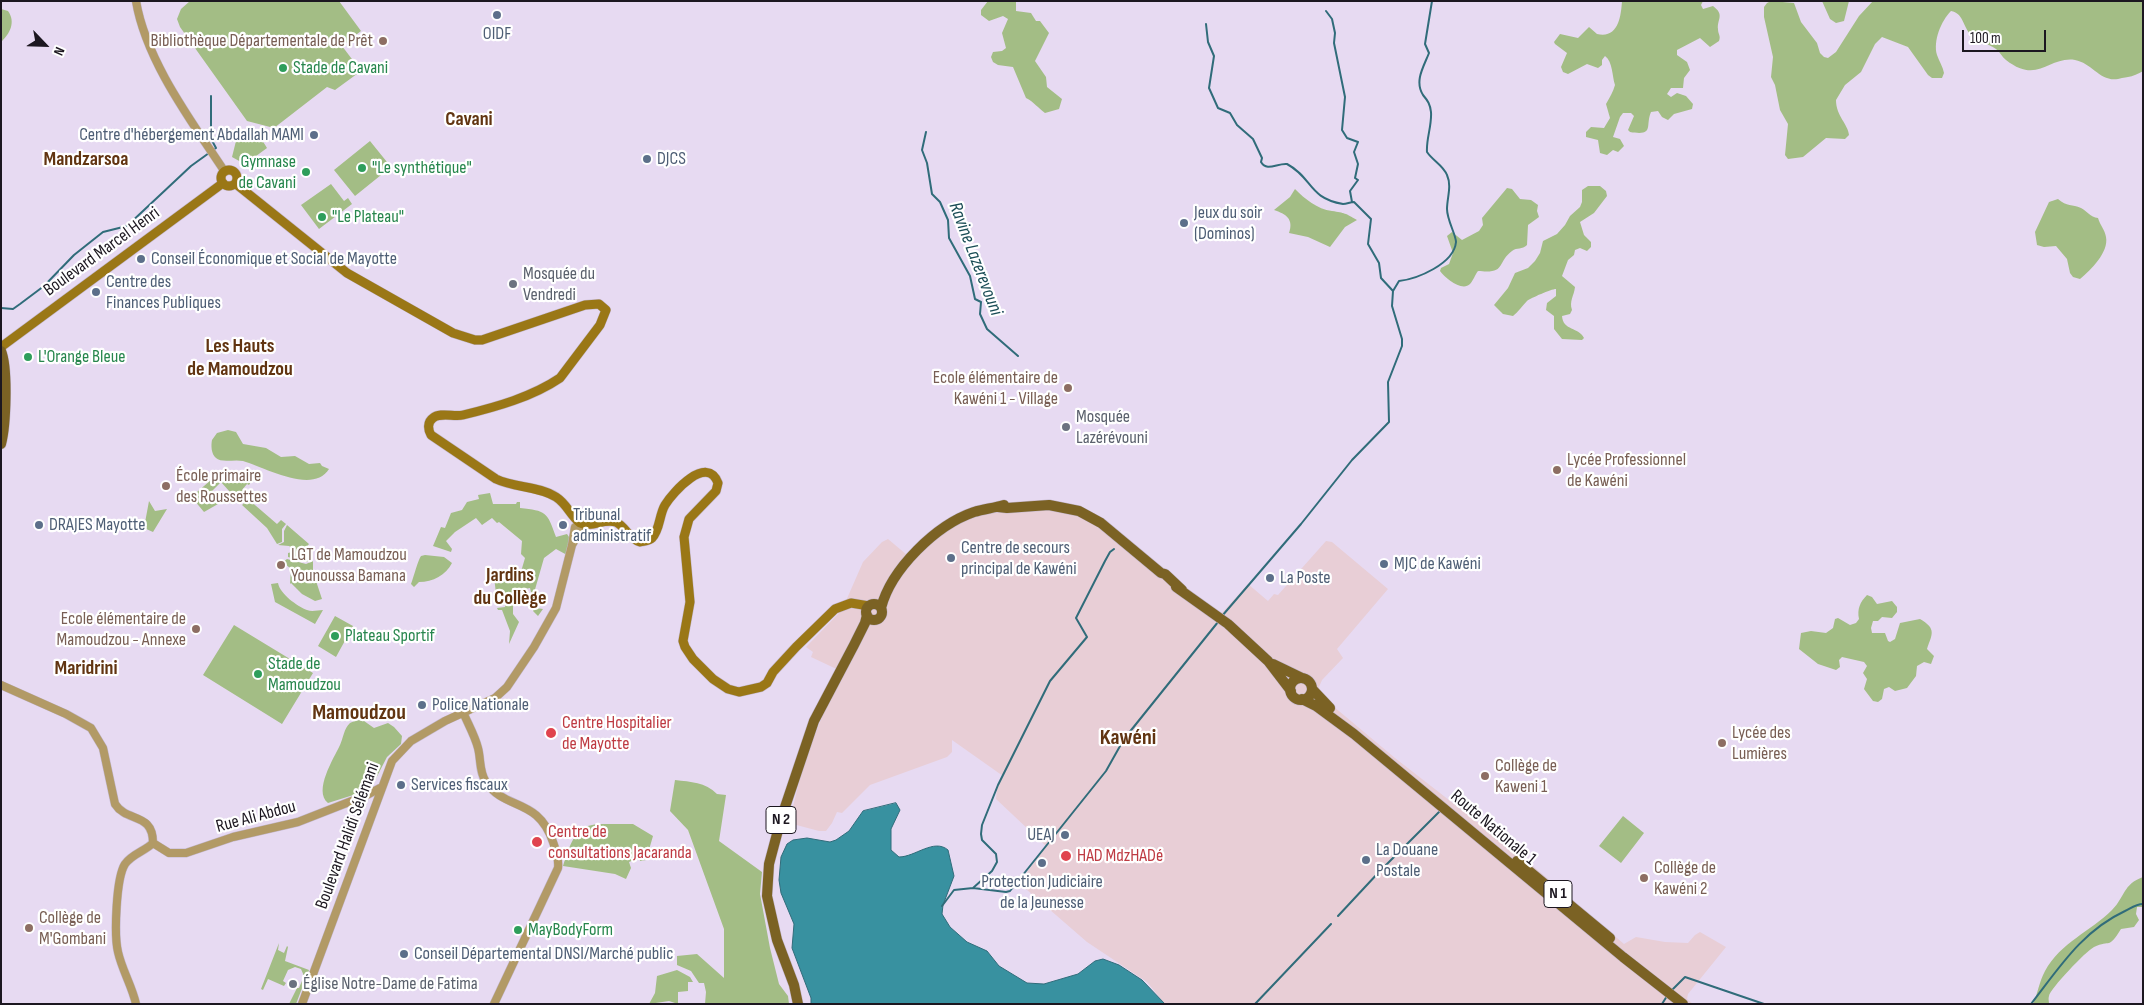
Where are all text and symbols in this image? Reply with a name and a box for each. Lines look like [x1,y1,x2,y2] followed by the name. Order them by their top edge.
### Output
[491,9,503,21] marker: OIDF
[20,20,70,70] north arrow
[1964,20,2048,52] scale bar
[483,23,511,45] place label: OIDF
[1970,29,2001,48] text: 100 m
[151,30,373,52] place label: Bibliothèque Départementale de Prêt
[377,35,389,47] marker: Bibliothèque Départementale de Prêt
[50,44,68,58] text: N
[293,57,388,79] place label: Stade de Cavani
[277,62,289,74] marker: Stade de Cavani
[445,108,493,132] district label: Cavani
[79,124,304,146] place label: Centre d'hébergement Abdallah MAMI
[308,129,320,141] marker: Centre d'hébergement Abdallah MAMI
[44,148,128,172] district label: Mandzarsoa
[657,148,686,170] place label: DJCS
[238,151,296,193] place label: Gymnase de Cavani
[641,153,653,165] marker: DJCS
[372,157,472,179] place label: "Le synthétique"
[356,162,368,174] marker: "Le synthétique"
[300,166,312,178] marker: Gymnase de Cavani
[943,199,1007,319] water label: Ravine Lazerevouni
[1194,202,1262,244] place label: Jeux du soir (Dominos)
[40,203,164,301] street label: Boulevard Marcel Henri
[332,206,404,228] place label: "Le Plateau"
[316,211,328,223] marker: "Le Plateau"
[1178,217,1190,229] marker: Jeux du soir (Dominos)
[151,248,397,270] place label: Conseil Économique et Social de Mayotte
[135,253,147,265] marker: Conseil Économique et Social de Mayotte
[523,263,595,306] place label: Mosquée du Vendredi
[106,271,221,314] place label: Centre des Finances Publiques
[507,278,519,290] marker: Mosquée du Vendredi
[90,286,102,298] marker: Centre des Finances Publiques
[187,335,293,382] district label: Les Hauts de Mamoudzou
[38,346,125,368] place label: L'Orange Bleue
[22,351,34,363] marker: L'Orange Bleue
[933,367,1058,409] place label: Ecole élémentaire de Kawéni 1 - Village
[1062,382,1074,394] marker: Ecole élémentaire de Kawéni 1 - Village
[1076,406,1148,448] place label: Mosquée Lazérévouni
[1060,421,1072,433] marker: Mosquée Lazérévouni
[1567,449,1686,492] place label: Lycée Professionnel de Kawéni
[1551,464,1563,476] marker: Lycée Professionnel de Kawéni
[176,465,268,508] place label: École primaire des Roussettes
[160,480,172,492] marker: École primaire des Roussettes
[573,504,651,546] place label: Tribunal administratif
[49,514,145,536] place label: DRAJES Mayotte
[33,519,45,531] marker: DRAJES Mayotte
[557,519,569,531] marker: Tribunal administratif
[961,537,1077,580] place label: Centre de secours principal de Kawéni
[291,544,407,586] place label: LGT de Mamoudzou Younoussa Bamana
[945,552,957,564] marker: Centre de secours principal de Kawéni
[1394,553,1481,575] place label: MJC de Kawéni
[1378,558,1390,570] marker: MJC de Kawéni
[275,559,287,571] marker: LGT de Mamoudzou Younoussa Bamana
[474,564,546,611] district label: Jardins du Collège
[1280,567,1331,589] place label: La Poste
[1264,572,1276,584] marker: La Poste
[57,608,186,650] place label: Ecole élémentaire de Mamoudzou - Annexe
[190,623,202,635] marker: Ecole élémentaire de Mamoudzou - Annexe
[345,625,435,647] place label: Plateau Sportif
[329,630,341,642] marker: Plateau Sportif
[268,653,341,696] place label: Stade de Mamoudzou
[55,657,117,681] district label: Maridrini
[252,668,264,680] marker: Stade de Mamoudzou
[432,694,529,716] place label: Police Nationale
[416,699,428,711] marker: Police Nationale
[312,700,406,726] district label: Mamoudzou
[562,712,672,754] place label: Centre Hospitalier de Mayotte
[1732,722,1791,764] place label: Lycée des Lumières
[1100,725,1156,751] district label: Kawéni
[544,726,558,740] marker: Centre Hospitalier de Mayotte
[1716,737,1728,749] marker: Lycée des Lumières
[1495,755,1557,798] place label: Collège de Kaweni 1
[311,760,385,912] street label: Boulevard Halidi Sélémani
[1479,770,1491,782] marker: Collège de Kaweni 1
[411,774,508,796] place label: Services fiscaux
[395,779,407,791] marker: Services fiscaux
[1446,786,1540,870] street label: Route Nationale 1
[214,796,298,838] street label: Rue Ali Abdou
[766,806,796,834] road number: N 2
[548,821,692,864] place label: Centre de consultations Jacaranda
[1027,824,1055,846] place label: UEAJ
[1059,829,1071,841] marker: UEAJ
[530,835,544,849] marker: Centre de consultations Jacaranda
[1376,839,1438,882] place label: La Douane Postale
[1077,845,1163,867] place label: HAD MdzHADé
[1059,849,1073,863] marker: HAD MdzHADé
[1360,854,1372,866] marker: La Douane Postale
[1036,857,1048,869] marker: Protection Judiciaire de la Jeunesse
[1654,857,1716,900] place label: Collège de Kawéni 2
[981,871,1103,914] place label: Protection Judiciaire de la Jeunesse
[1638,872,1650,884] marker: Collège de Kawéni 2
[1544,881,1572,908] road number: N 1
[39,907,106,950] place label: Collège de M'Gombani
[528,919,613,941] place label: MayBodyForm
[23,922,35,934] marker: Collège de M'Gombani
[512,924,524,936] marker: MayBodyForm
[414,943,673,965] place label: Conseil Départemental DNSI/Marché public
[398,948,410,960] marker: Conseil Départemental DNSI/Marché public
[303,973,478,995] place label: Église Notre-Dame de Fatima
[287,978,299,990] marker: Église Notre-Dame de Fatima

